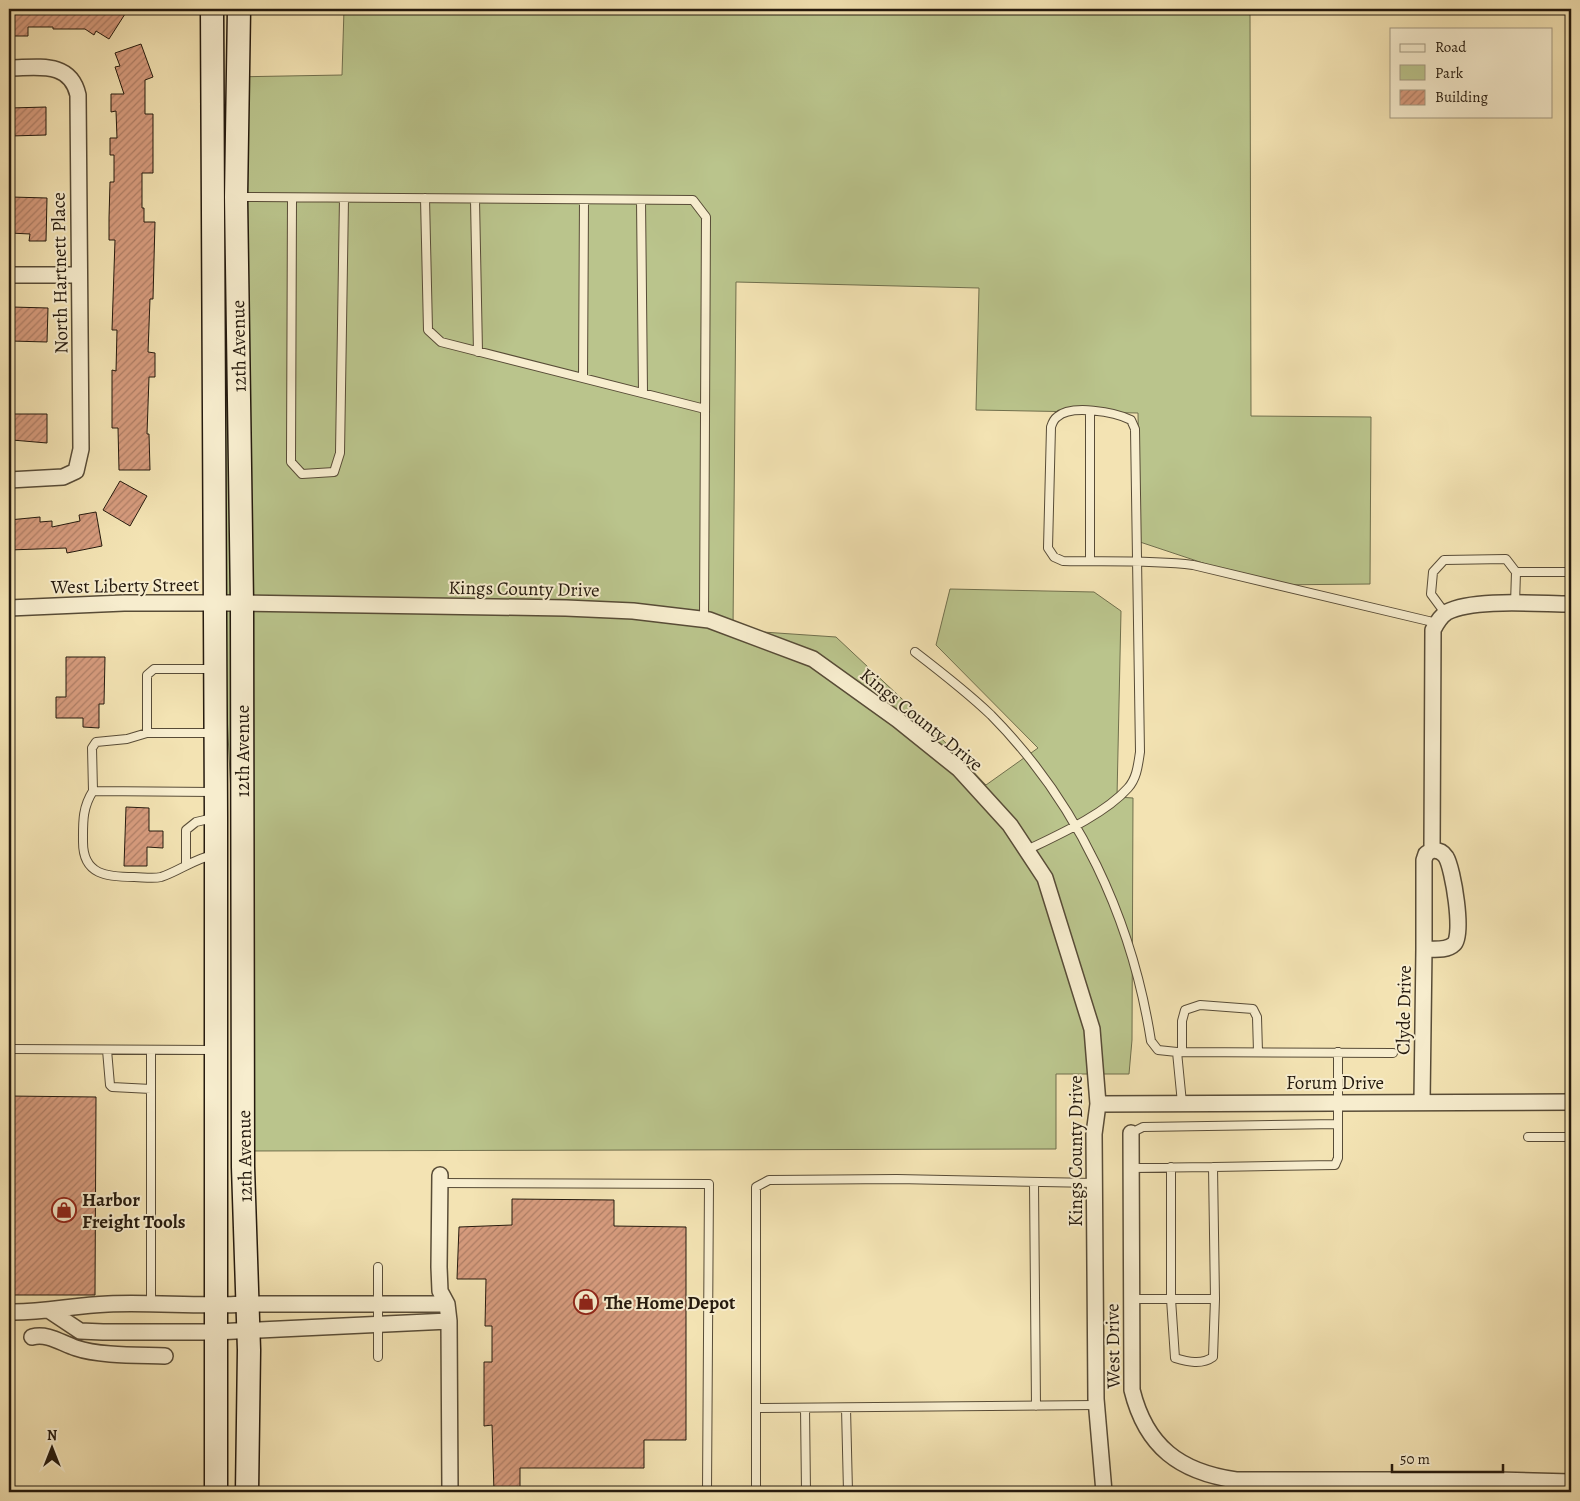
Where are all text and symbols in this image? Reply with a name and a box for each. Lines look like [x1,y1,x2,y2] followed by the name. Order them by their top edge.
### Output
[1390,28,1552,118] legend
[1435,37,1467,57] text: Road
[1435,63,1464,83] text: Park
[1435,87,1488,107] text: Building
[46,192,74,354] street label: North Hartnett Place
[225,300,253,392] street label: 12th Avenue
[50,572,199,600] street label: West Liberty Street
[448,575,600,603] street label: Kings County Drive
[854,662,988,778] street label: Kings County Drive
[230,705,256,797] street label: 12th Avenue
[1390,965,1418,1055] street label: Clyde Drive
[1286,1070,1384,1096] street label: Forum Drive
[1063,1075,1089,1227] street label: Kings County Drive
[231,1110,259,1202] street label: 12th Avenue
[82,1187,186,1235] place label: Harbor Freight Tools
[51,1197,77,1223] shop icon: Harbor Freight Tools
[573,1289,599,1315] shop icon: The Home Depot
[604,1290,736,1316] place label: The Home Depot
[1099,1303,1127,1390] street label: West Drive
[28,1424,78,1474] north arrow
[47,1426,57,1445] text: N
[1392,1441,1504,1473] scale bar
[1400,1449,1430,1469] text: 50 m

